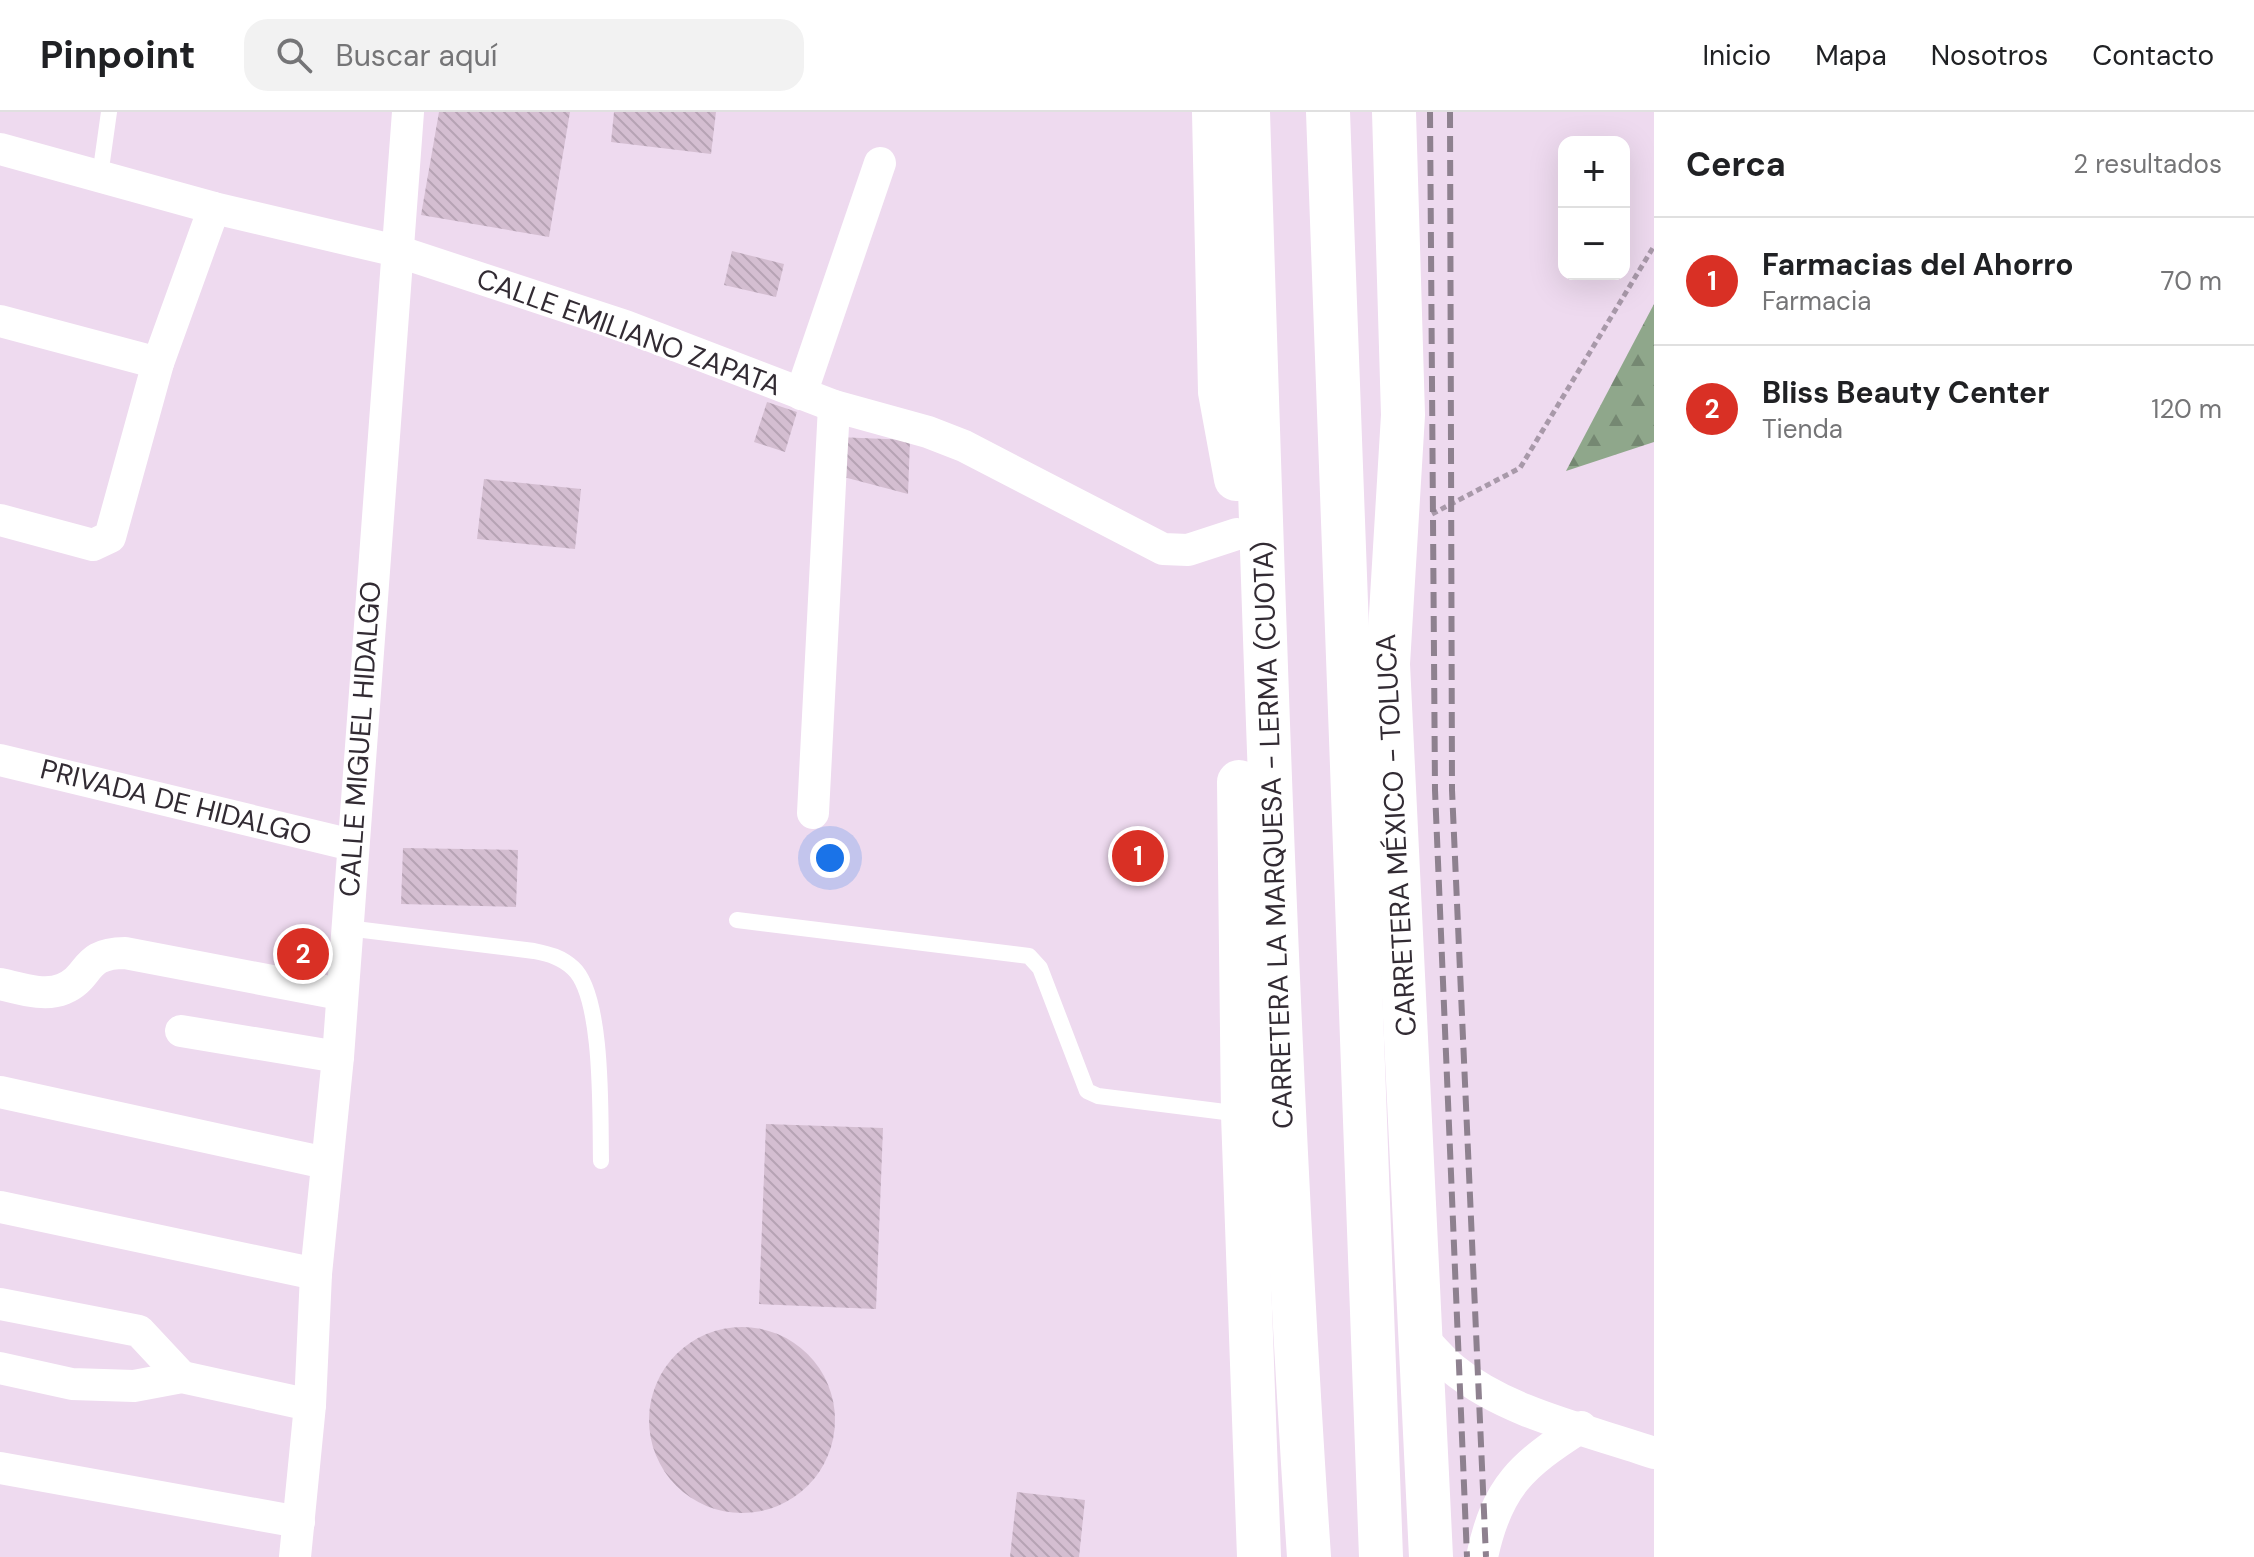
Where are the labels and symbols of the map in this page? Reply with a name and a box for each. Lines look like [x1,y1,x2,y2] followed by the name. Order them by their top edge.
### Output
[472,260,786,404] street label: CALLE EMILIANO ZAPATA
[1244,541,1302,1129] street label: CARRETERA LA MARQUESA - LERMA (CUOTA)
[331,580,389,898] street label: CALLE MIGUEL HIDALGO
[1367,633,1425,1037] street label: CARRETERA MÉXICO - TOLUCA
[36,750,316,854] street label: PRIVADA DE HIDALGO
[1112,826,1164,886] pin: 1
[810,838,850,878] your location
[277,924,329,984] pin: 2

